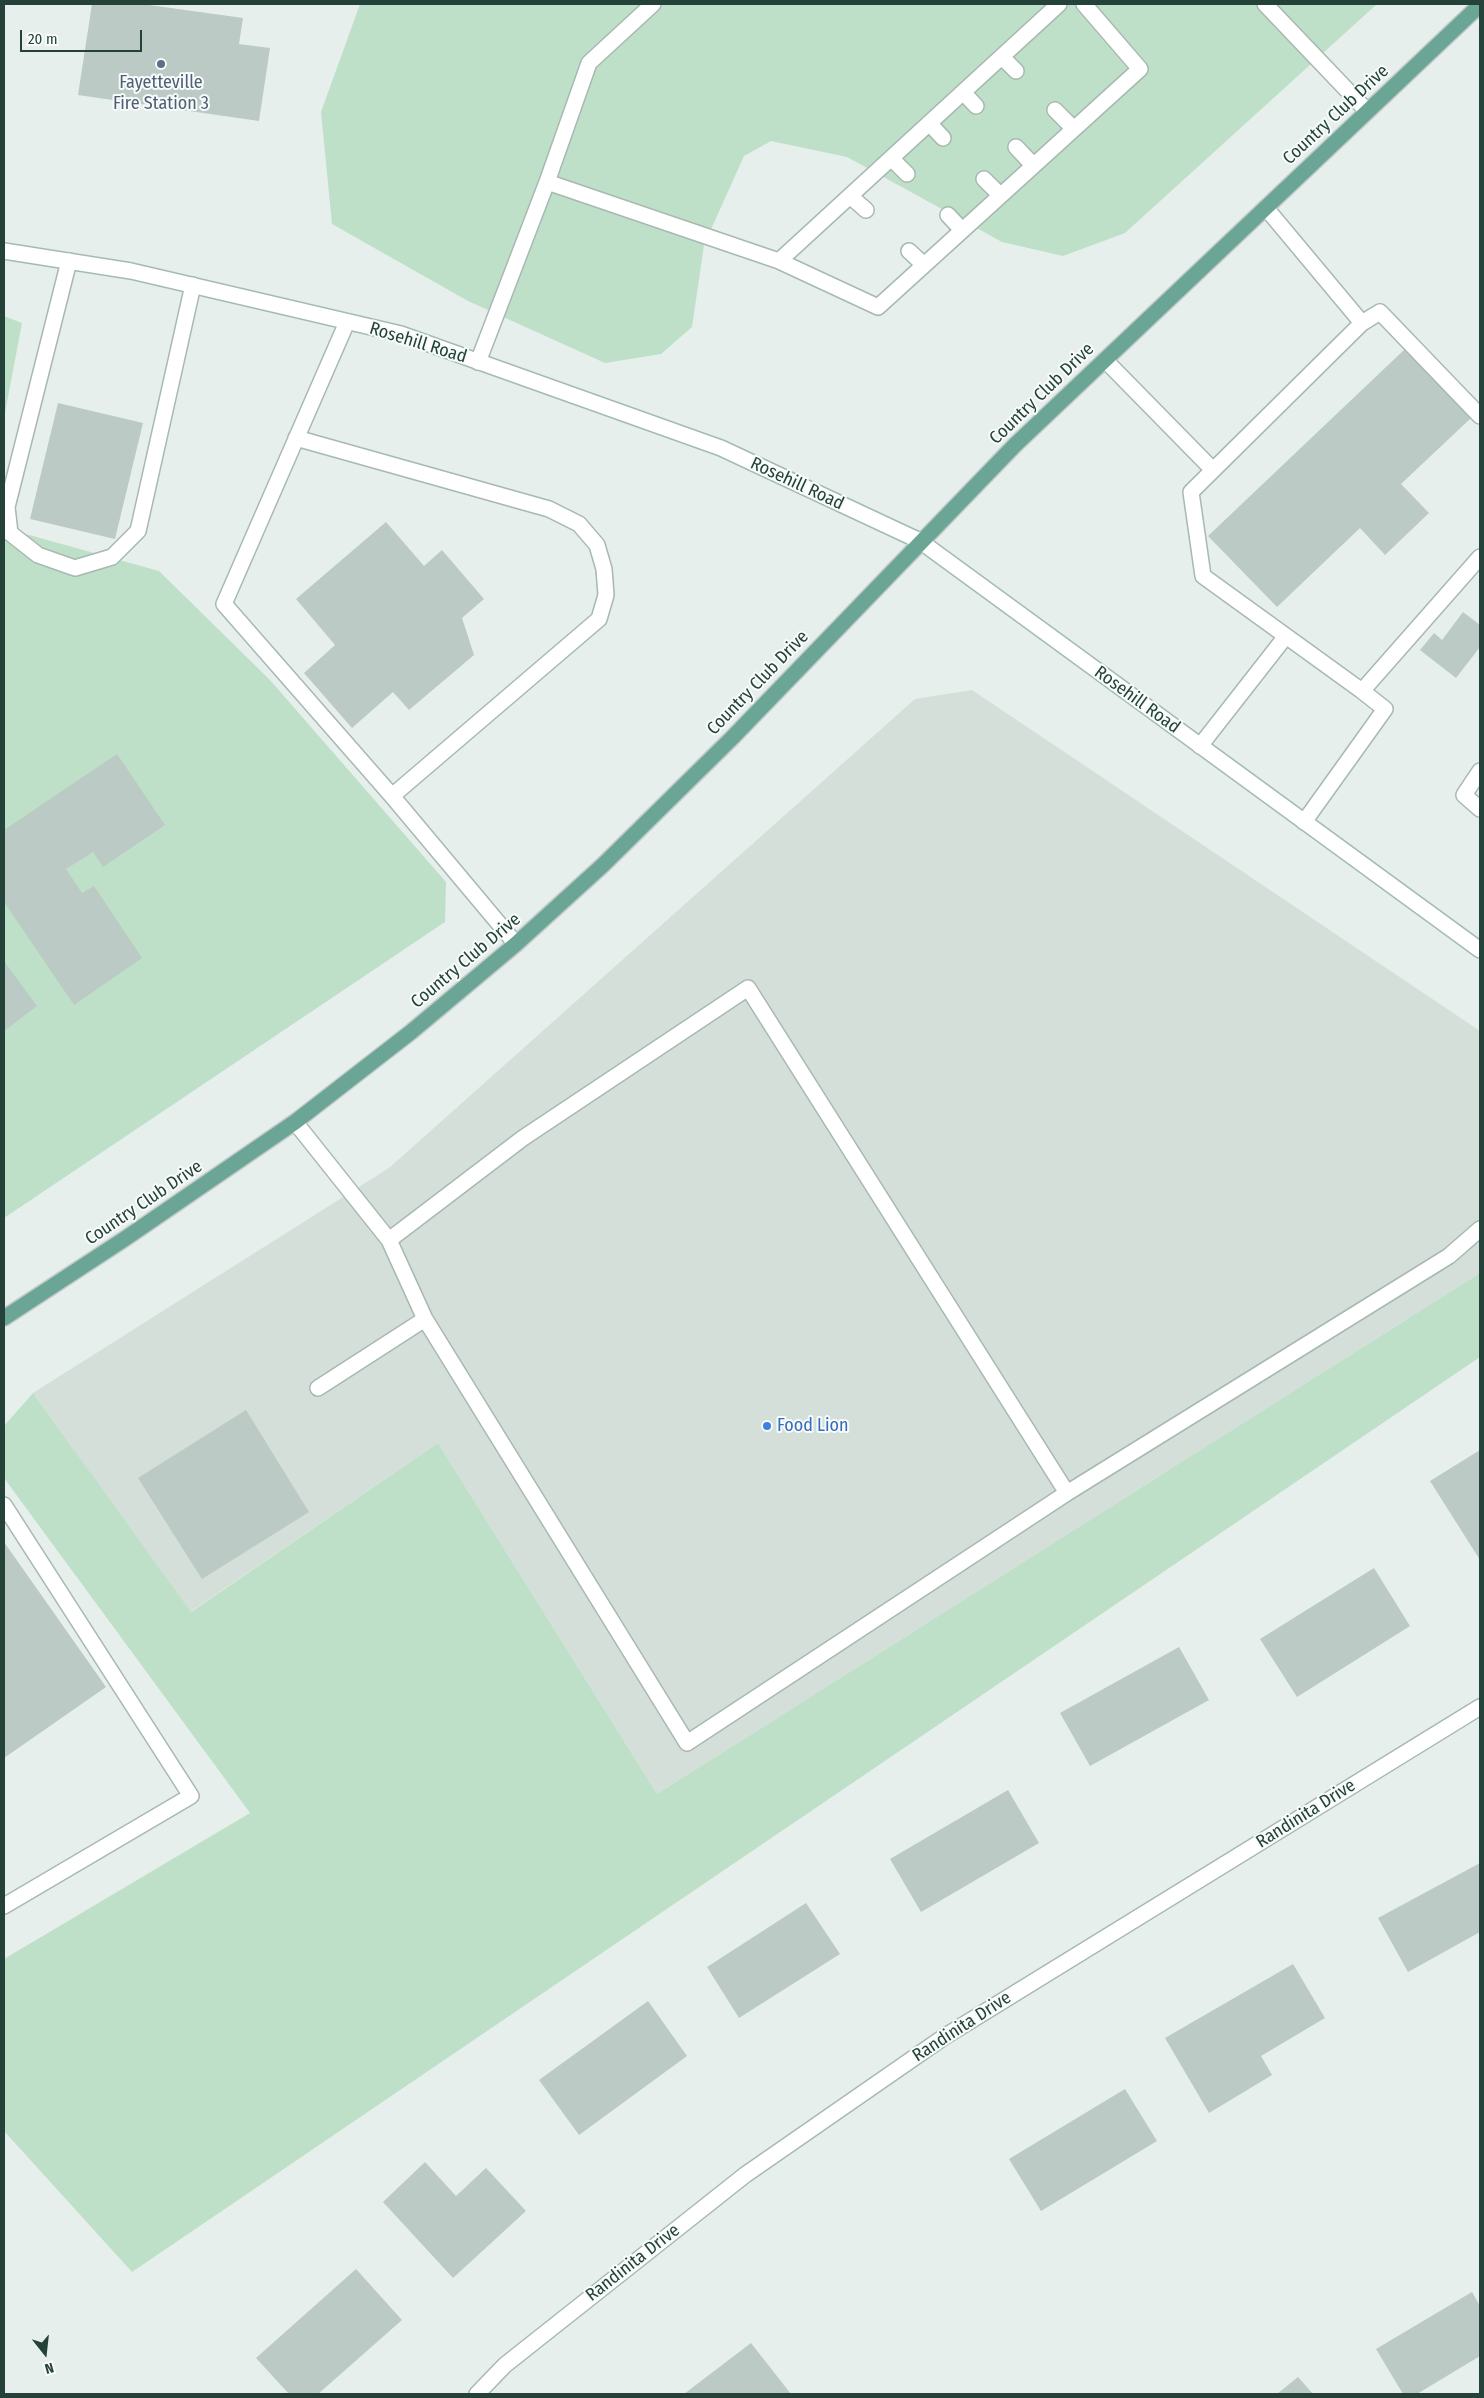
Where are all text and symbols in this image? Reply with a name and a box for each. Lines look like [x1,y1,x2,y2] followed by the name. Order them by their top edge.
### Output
[22,20,145,52] scale bar
[28,30,58,48] text: 20 m
[155,58,167,70] marker: Fayetteville Fire Station 3
[1279,61,1393,169] street label: Country Club Drive
[113,72,209,115] place label: Fayetteville Fire Station 3
[367,318,469,368] street label: Rosehill Road
[985,339,1099,449] street label: Country Club Drive
[747,453,847,515] street label: Rosehill Road
[703,626,813,740] street label: Country Club Drive
[1090,662,1184,738] street label: Rosehill Road
[407,909,525,1013] street label: Country Club Drive
[81,1156,207,1250] street label: Country Club Drive
[777,1415,849,1437] place label: Food Lion
[761,1420,773,1432] marker: Food Lion
[1252,1775,1360,1853] street label: Randinita Drive
[909,1987,1015,2067] street label: Randinita Drive
[582,2220,684,2306] street label: Randinita Drive
[20,2328,70,2378] north arrow
[43,2359,56,2377] text: N

